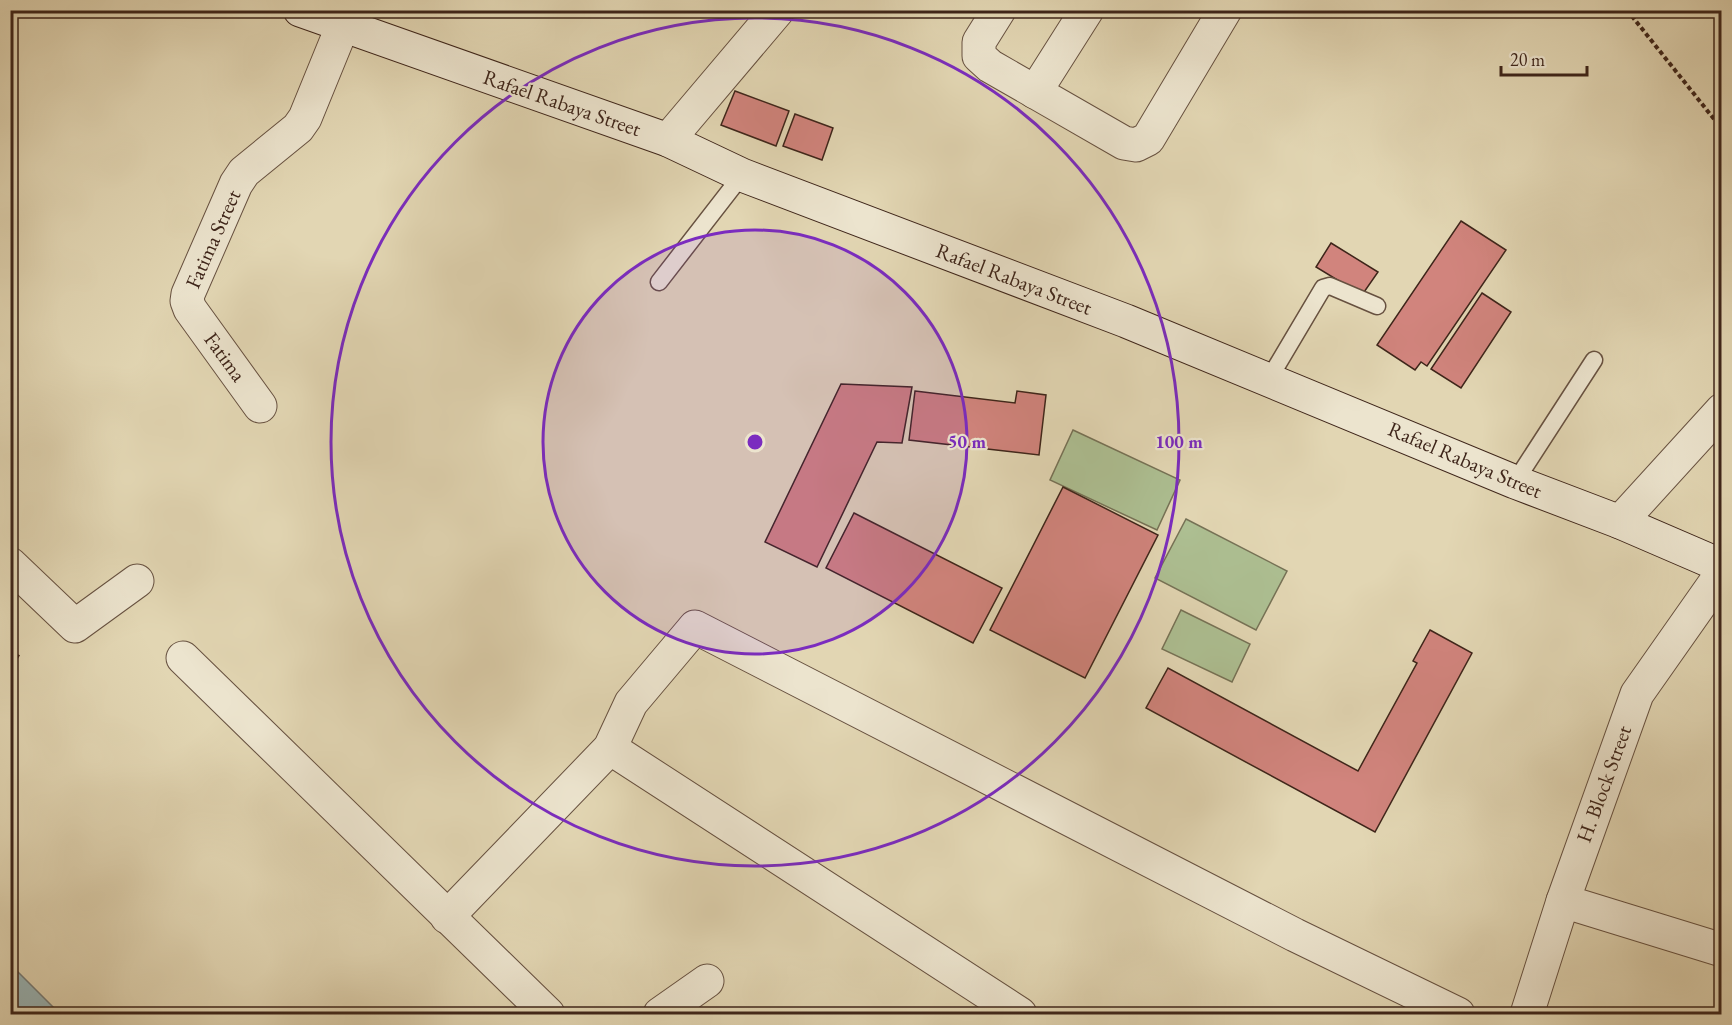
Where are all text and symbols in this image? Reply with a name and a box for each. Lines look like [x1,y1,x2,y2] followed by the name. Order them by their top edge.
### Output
[1501,39,1586,77] scale bar
[1510,48,1545,71] text: 20 m
[480,63,645,142] street label: Rafael Rabaya Street
[179,185,246,292] street label: Fatima Street
[932,236,1096,321] street label: Rafael Rabaya Street
[198,327,253,387] street label: Fatima
[1384,415,1547,504] street label: Rafael Rabaya Street
[948,430,986,453] text: 50 m
[1155,430,1203,453] text: 100 m
[745,432,765,452] centre of rings
[1570,721,1637,846] street label: H. Block Street

